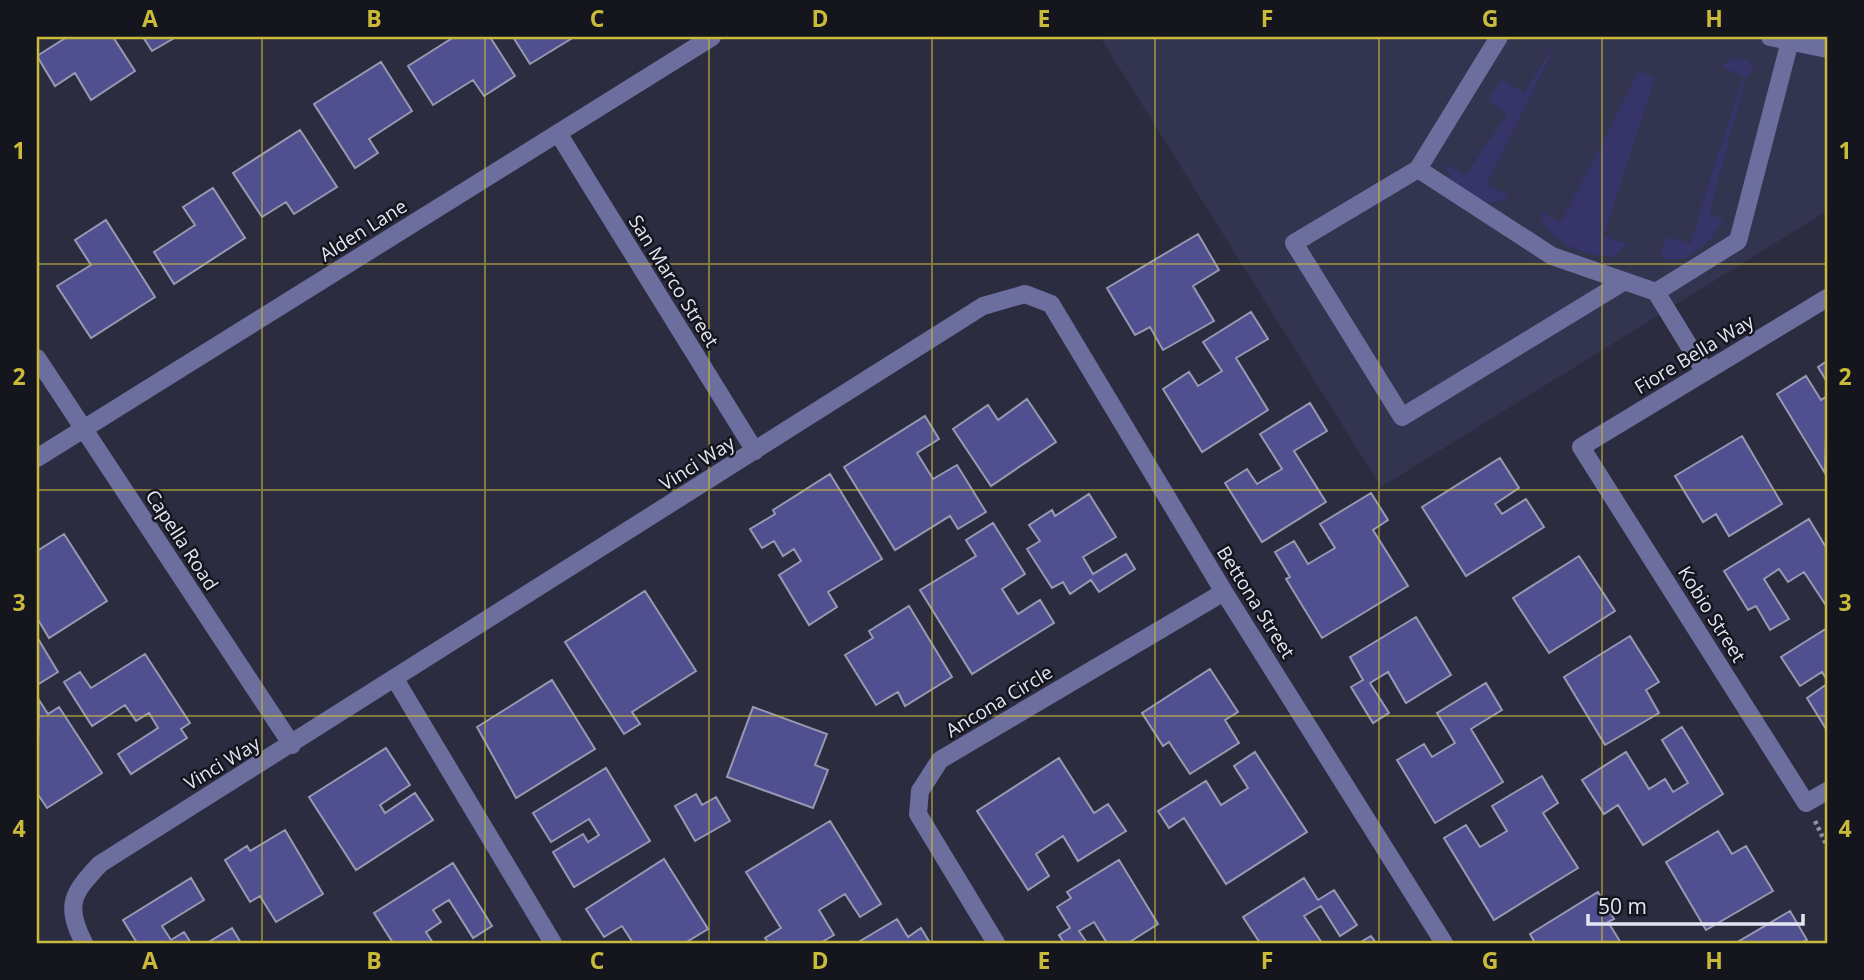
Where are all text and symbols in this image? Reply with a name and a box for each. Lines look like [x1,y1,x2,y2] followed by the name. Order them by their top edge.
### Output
[142,2,158,34] text: A
[366,2,382,34] text: B
[590,2,604,34] text: C
[811,2,829,34] text: D
[1038,2,1050,34] text: E
[1261,2,1273,34] text: F
[1482,2,1498,34] text: G
[1705,2,1723,34] text: H
[12,134,26,166] text: 1
[1838,134,1852,166] text: 1
[314,193,412,267] street label: Alden Lane
[623,210,725,352] street label: San Marco Street
[1629,308,1759,400] street label: Fiore Bella Way
[12,360,26,392] text: 2
[1838,360,1852,392] text: 2
[654,429,740,496] street label: Vinci Way
[140,485,224,595] street label: Capella Road
[1211,541,1301,663] street label: Bettona Street
[1672,561,1752,667] street label: Kobio Street
[12,586,26,618] text: 3
[1838,586,1852,618] text: 3
[941,659,1057,743] street label: Ancona Circle
[179,730,265,796] street label: Vinci Way
[12,812,26,844] text: 4
[1838,812,1852,844] text: 4
[1588,882,1803,926] scale bar
[1598,892,1647,920] text: 50 m
[142,944,158,976] text: A
[366,944,382,976] text: B
[590,944,604,976] text: C
[811,944,829,976] text: D
[1038,944,1050,976] text: E
[1261,944,1273,976] text: F
[1482,944,1498,976] text: G
[1705,944,1723,976] text: H

